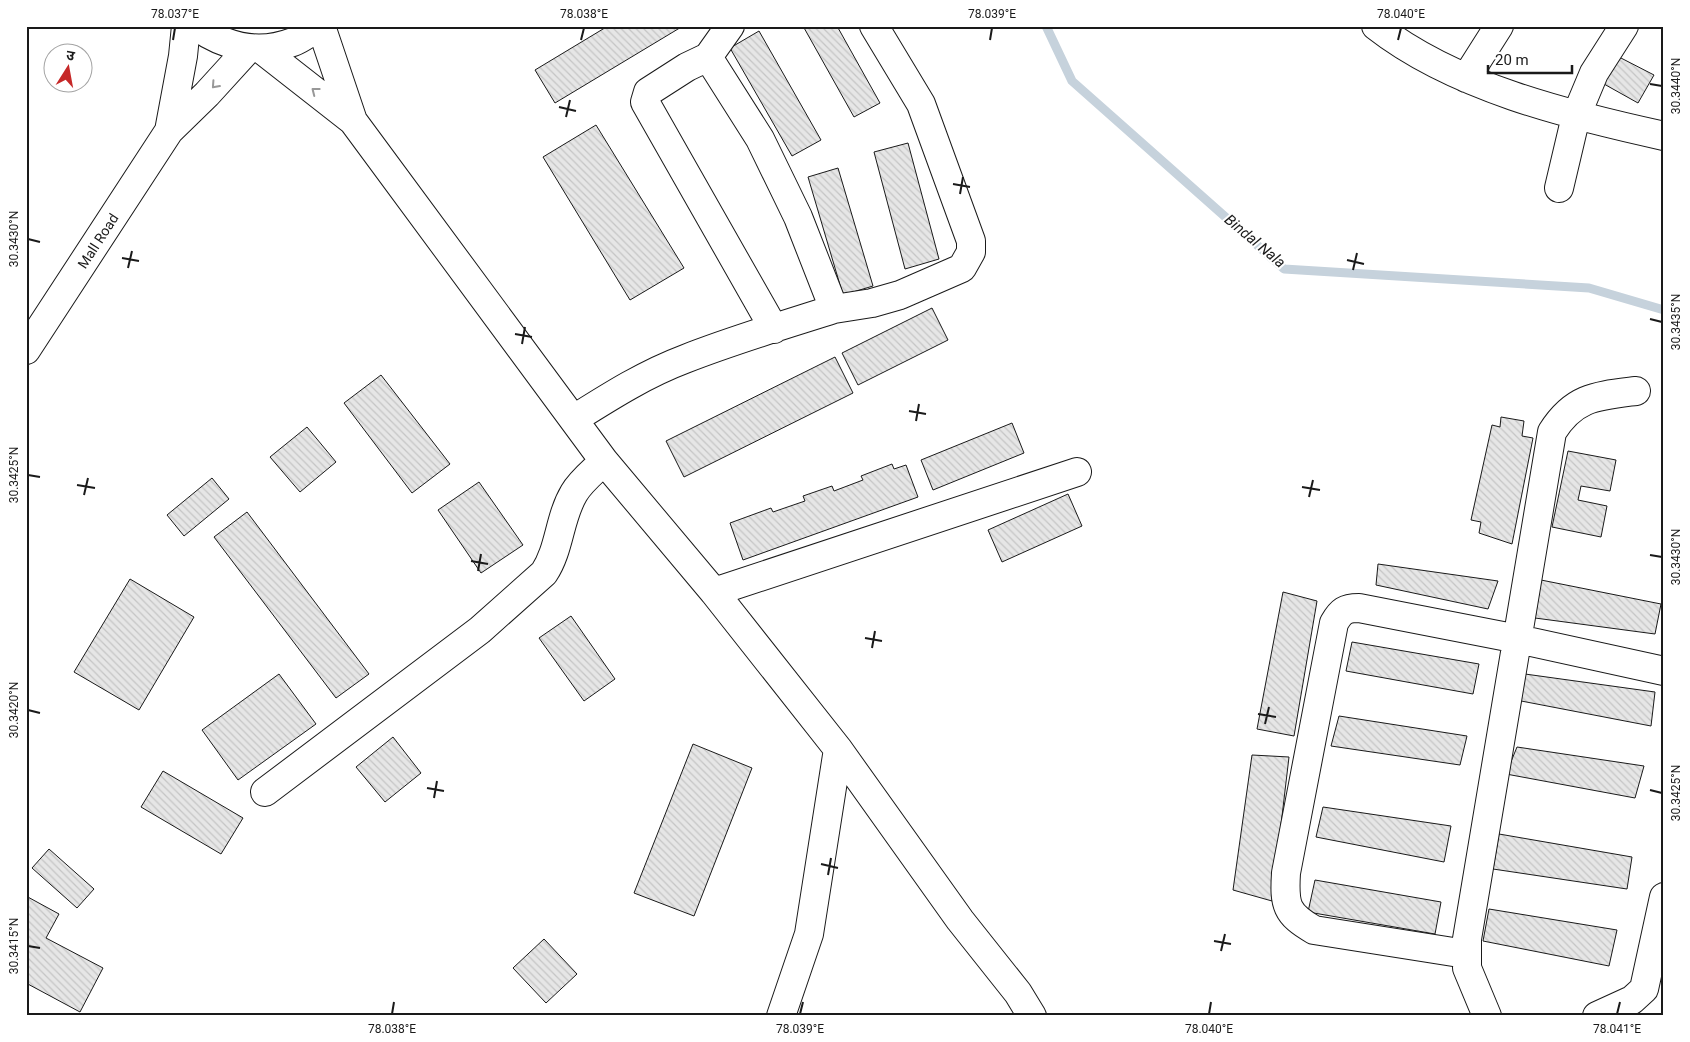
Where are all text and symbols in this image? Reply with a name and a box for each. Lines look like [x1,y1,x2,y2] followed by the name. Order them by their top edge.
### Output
[151,7,199,21] text: 78.037°E
[560,7,608,21] text: 78.038°E
[968,7,1016,21] text: 78.039°E
[1377,7,1425,21] text: 78.040°E
[42,42,92,92] north arrow
[1488,42,1571,74] scale bar
[65,47,77,64] text: उ
[1495,51,1529,69] text: 20 m
[1669,58,1683,114] text: 30.3440°N
[212,79,221,88] one-way arrow
[312,88,321,96] one-way arrow
[1221,210,1289,272] water label: Bindal Nala
[7,211,21,267] text: 30.3430°N
[74,211,122,271] street label: Mall Road
[1669,294,1683,350] text: 30.3435°N
[7,447,21,503] text: 30.3425°N
[1669,529,1683,585] text: 30.3430°N
[7,682,21,738] text: 30.3420°N
[1669,765,1683,821] text: 30.3425°N
[7,918,21,974] text: 30.3415°N
[368,1022,416,1036] text: 78.038°E
[776,1022,824,1036] text: 78.039°E
[1185,1022,1233,1036] text: 78.040°E
[1593,1022,1641,1036] text: 78.041°E

